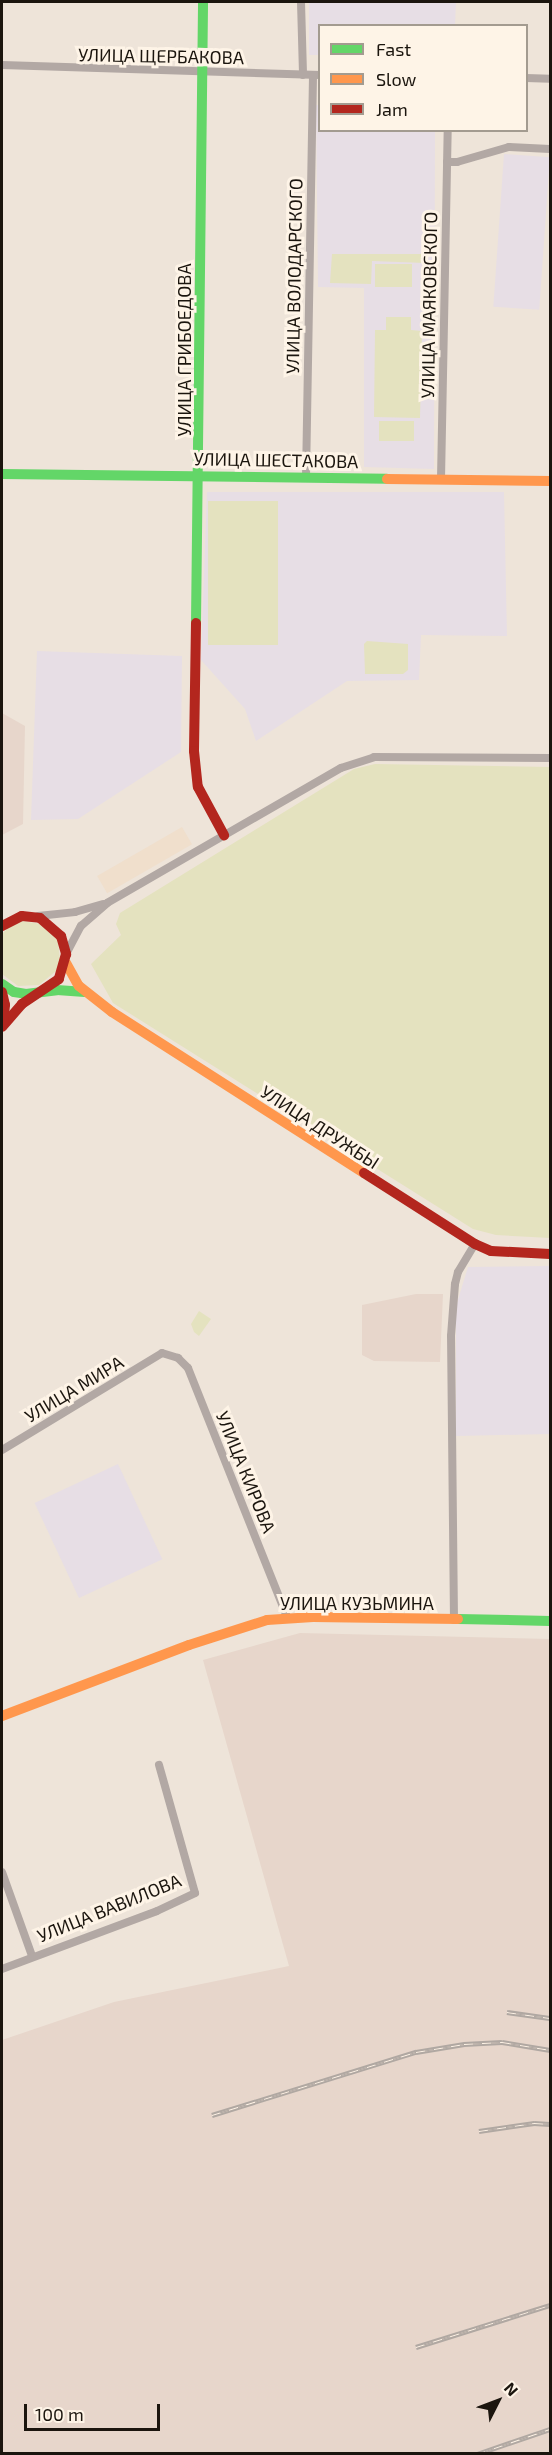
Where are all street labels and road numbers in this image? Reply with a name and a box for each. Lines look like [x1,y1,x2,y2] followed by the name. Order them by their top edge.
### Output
[78,44,244,68] street label: УЛИЦА ЩЕРБАКОВА
[281,178,307,374] street label: УЛИЦА ВОЛОДАРСКОГО
[417,211,441,399] street label: УЛИЦА МАЯКОВСКОГО
[173,263,195,437] street label: УЛИЦА ГРИБОЕДОВА
[193,448,359,472] street label: УЛИЦА ШЕСТАКОВА
[257,1081,383,1173] street label: УЛИЦА ДРУЖБЫ
[21,1351,127,1427] street label: УЛИЦА МИРА
[212,1408,280,1536] street label: УЛИЦА КИРОВА
[280,1592,434,1614] street label: УЛИЦА КУЗЬМИНА
[34,1869,184,1947] street label: УЛИЦА ВАВИЛОВА

